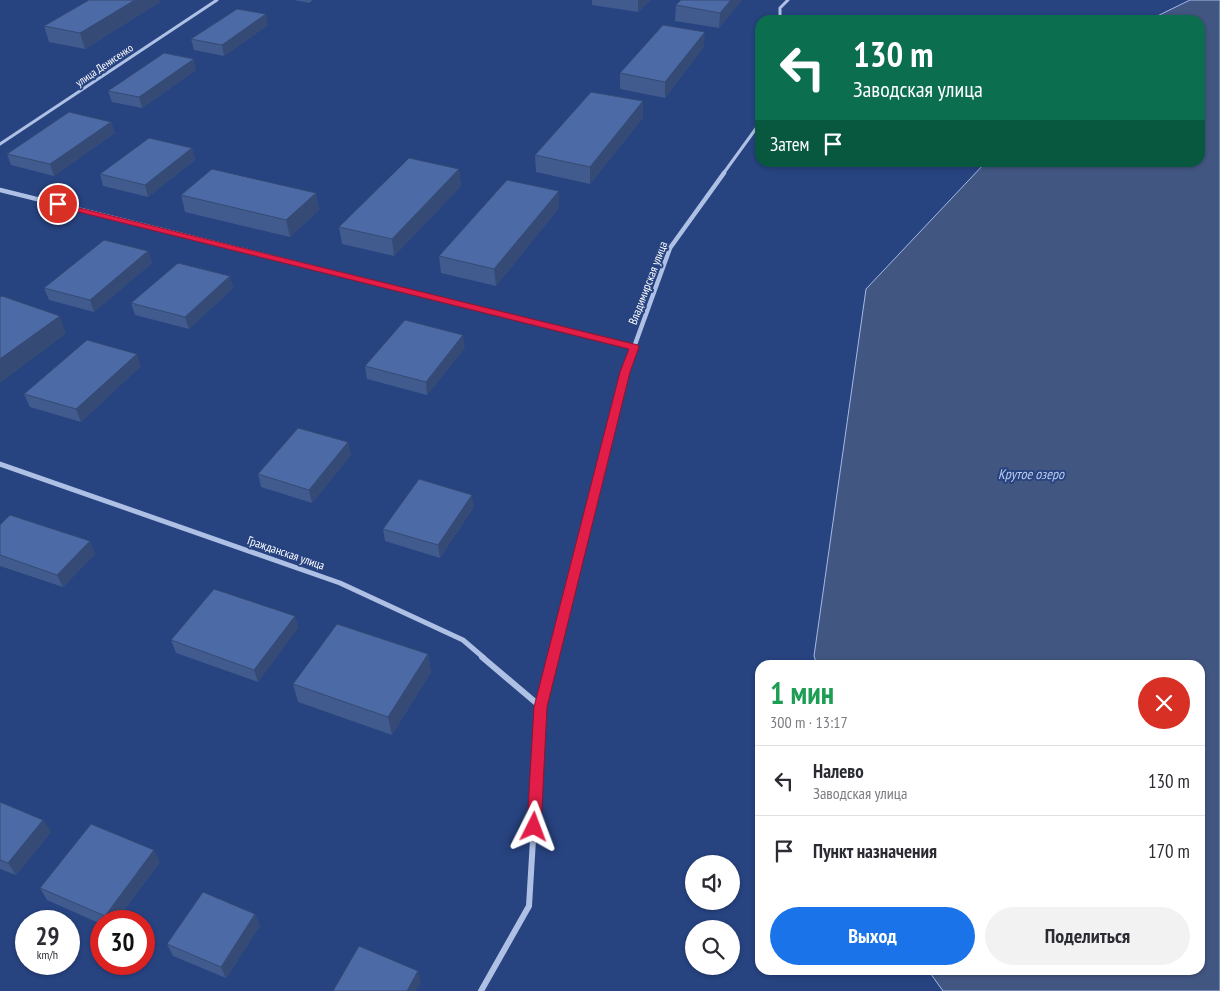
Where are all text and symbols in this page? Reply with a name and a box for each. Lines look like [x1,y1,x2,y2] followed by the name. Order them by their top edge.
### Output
[853,31,934,77] text: 130 m
[770,35,835,100] icon: left
[72,40,136,89] street label: улица Денисенко
[853,75,983,103] text: Заводская улица
[819,130,847,158] icon: arrive
[770,132,809,156] text: Затем
[37,183,79,225] pin
[44,190,72,218] icon: arrive
[625,239,670,327] street label: Владимирская улица
[998,465,1065,483] water label: Крутое озеро
[246,532,327,573] street label: Гражданская улица
[770,673,834,712] text: 1 мин
[1138,677,1190,729] button: close
[770,712,848,732] text: 300 m · 13:17
[813,759,864,783] text: Налево
[770,767,798,795] icon: left
[1148,769,1190,793] text: 130 m
[813,783,907,803] text: Заводская улица
[507,800,559,852] position arrow
[770,837,798,865] icon: arrive
[813,839,937,863] text: Пункт назначения
[1148,839,1190,863] text: 170 m
[685,855,740,975] map controls
[685,855,740,910] button: sound
[770,907,975,965] button: Выход
[985,907,1190,965] button: Поделиться
[90,910,155,975] speed limit sign: 30
[36,920,59,952] text: 29
[685,920,740,975] button: search
[37,947,58,962] text: km/h

